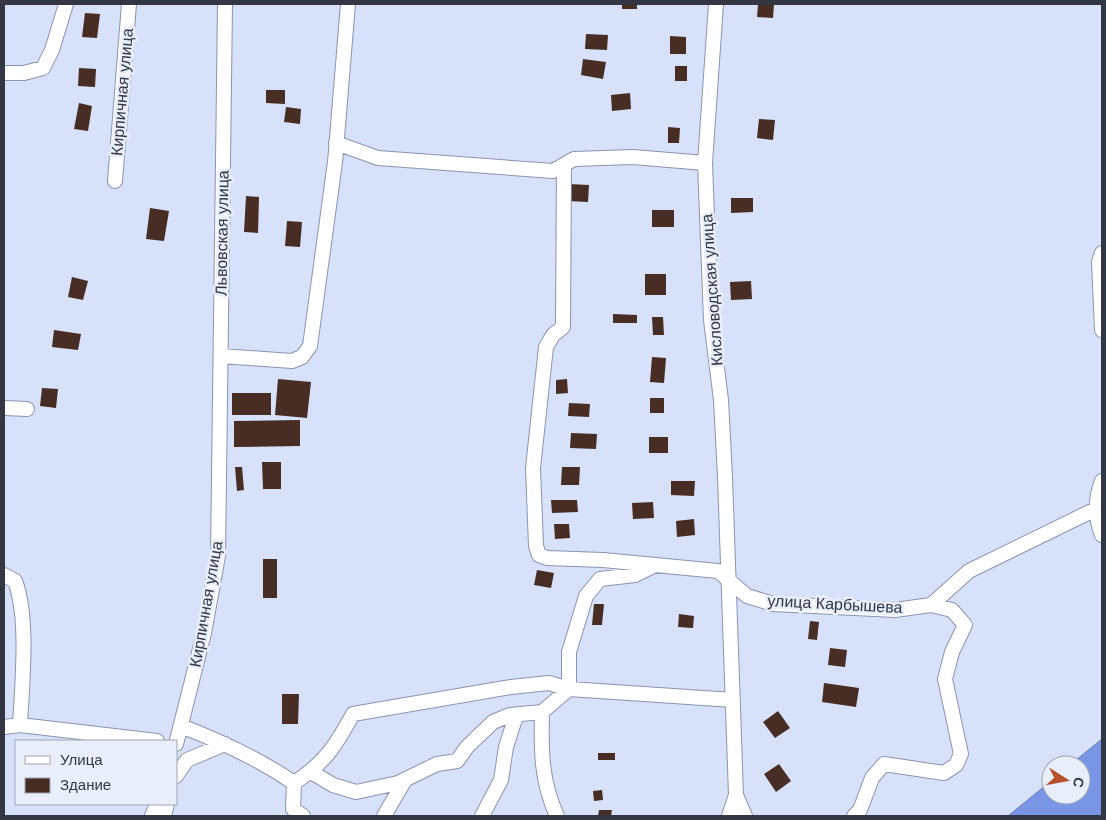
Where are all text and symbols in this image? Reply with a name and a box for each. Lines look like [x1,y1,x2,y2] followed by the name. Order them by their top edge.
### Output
[108,27,136,156] street label: Кирпичная улица
[212,170,232,296] street label: Львовская улица
[698,213,726,367] street label: Кисловодская улица
[187,539,225,668] street label: Кирпичная улица
[767,592,903,616] street label: улица Карбышева
[15,740,178,805] legend
[60,751,103,768] text: Улица
[1041,755,1091,805] north arrow
[60,776,111,793] text: Здание
[1070,776,1088,789] text: С

